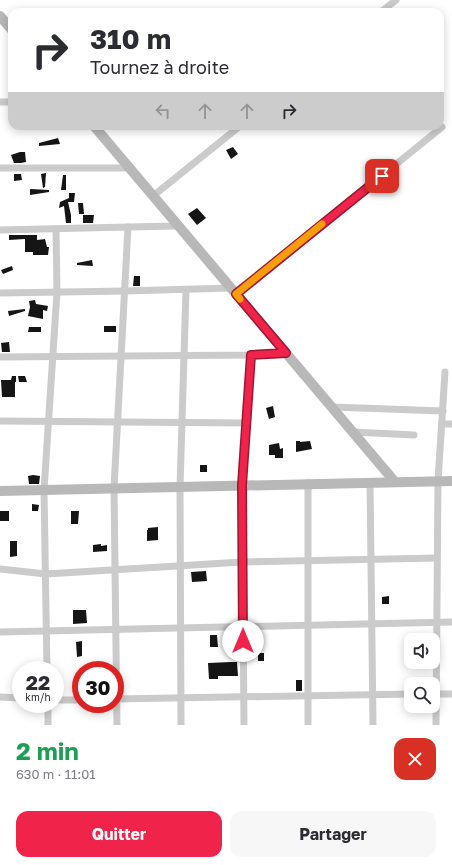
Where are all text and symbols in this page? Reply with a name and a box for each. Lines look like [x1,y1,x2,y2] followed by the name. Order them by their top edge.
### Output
[90,22,171,55] text: 310 m
[24,24,76,76] icon: right
[90,56,229,78] text: Tournez à droite
[152,100,174,122] icon: left
[194,100,216,122] icon: ahead
[236,100,258,122] icon: ahead
[278,100,300,122] icon: right
[365,159,399,193] pin
[371,165,393,187] icon: arrive
[222,620,264,662] position arrow
[404,633,440,713] map controls
[404,633,440,669] button: sound
[72,661,124,713] speed limit sign: 30
[26,670,50,694] text: 22
[404,677,440,713] button: search
[25,691,51,703] text: km/h
[16,736,79,765] text: 2 min
[394,738,436,780] button: close
[16,766,96,782] text: 630 m · 11:01
[16,811,222,857] button: Quitter
[230,811,436,857] button: Partager

